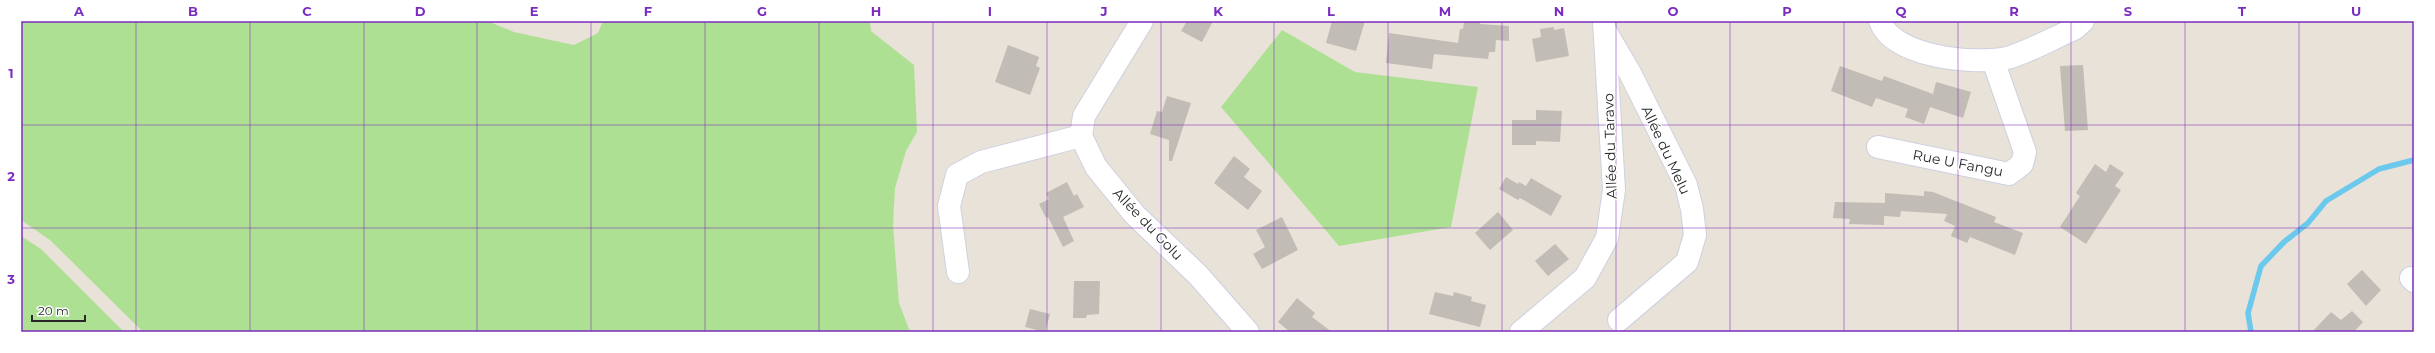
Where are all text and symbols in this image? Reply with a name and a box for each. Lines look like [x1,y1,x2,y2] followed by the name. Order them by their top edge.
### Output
[73,3,85,19] text: A
[188,3,198,19] text: B
[302,3,312,19] text: C
[415,3,426,19] text: D
[530,3,539,19] text: E
[644,3,652,19] text: F
[757,3,767,19] text: G
[871,3,881,19] text: H
[988,3,992,19] text: I
[1099,3,1108,19] text: J
[1213,3,1223,19] text: K
[1327,3,1335,19] text: L
[1439,3,1451,19] text: M
[1554,3,1564,19] text: N
[1668,3,1679,19] text: O
[1782,3,1792,19] text: P
[1896,3,1907,19] text: Q
[2009,3,2019,19] text: R
[2124,3,2132,19] text: S
[2238,3,2246,19] text: T
[2351,3,2361,19] text: U
[8,65,14,81] text: 1
[1599,93,1621,199] street label: Allée du Taravo
[1638,103,1694,197] street label: Allée du Melu
[1911,145,2005,181] street label: Rue U Fangu
[7,168,15,184] text: 2
[1109,184,1187,264] street label: Allée du Golu
[6,271,15,287] text: 3
[32,297,85,323] scale bar
[38,303,69,318] text: 20 m

